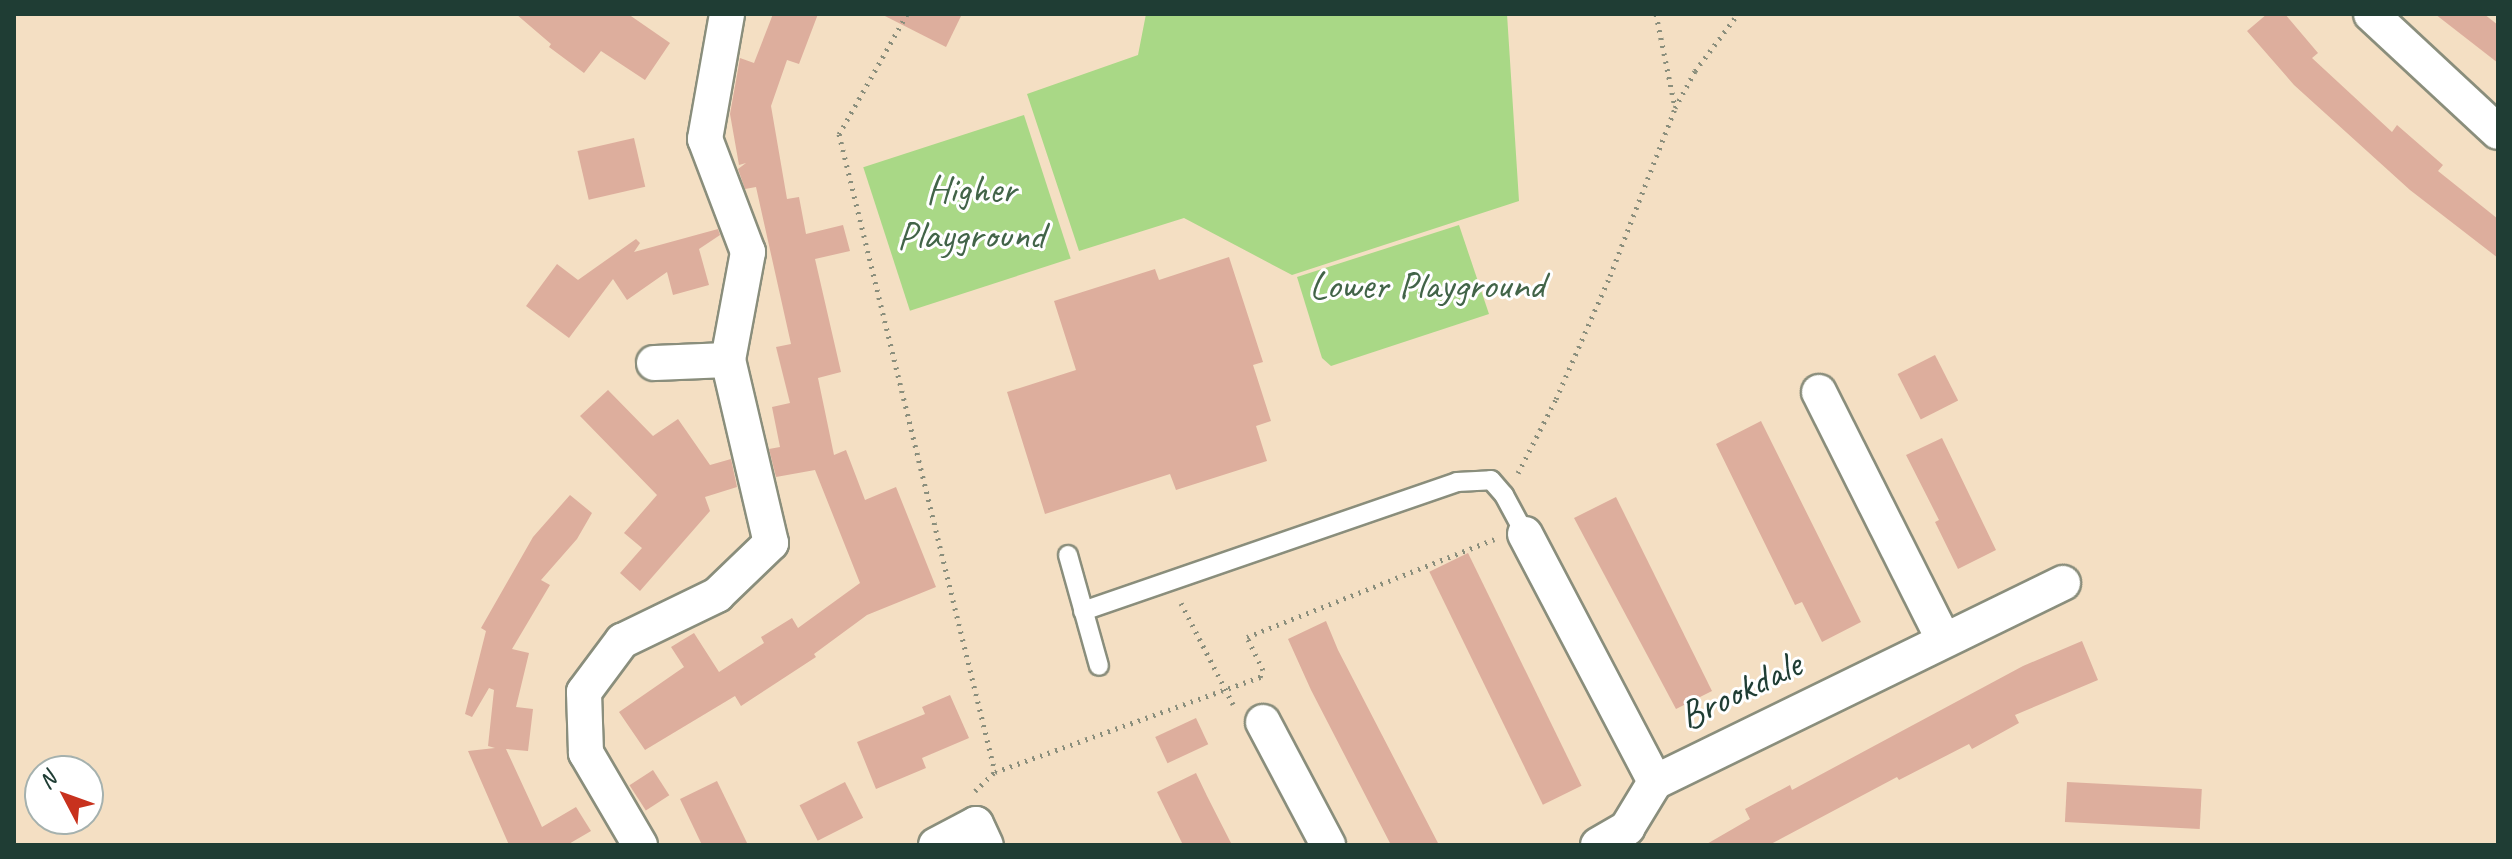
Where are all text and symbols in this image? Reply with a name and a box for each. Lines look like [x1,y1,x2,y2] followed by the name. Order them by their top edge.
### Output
[897,165,1045,259] park label: Higher Playground
[1309,261,1545,309] park label: Lower Playground
[1671,640,1809,740] street label: Brookdale
[24,755,104,835] north arrow
[32,766,62,795] text: N

